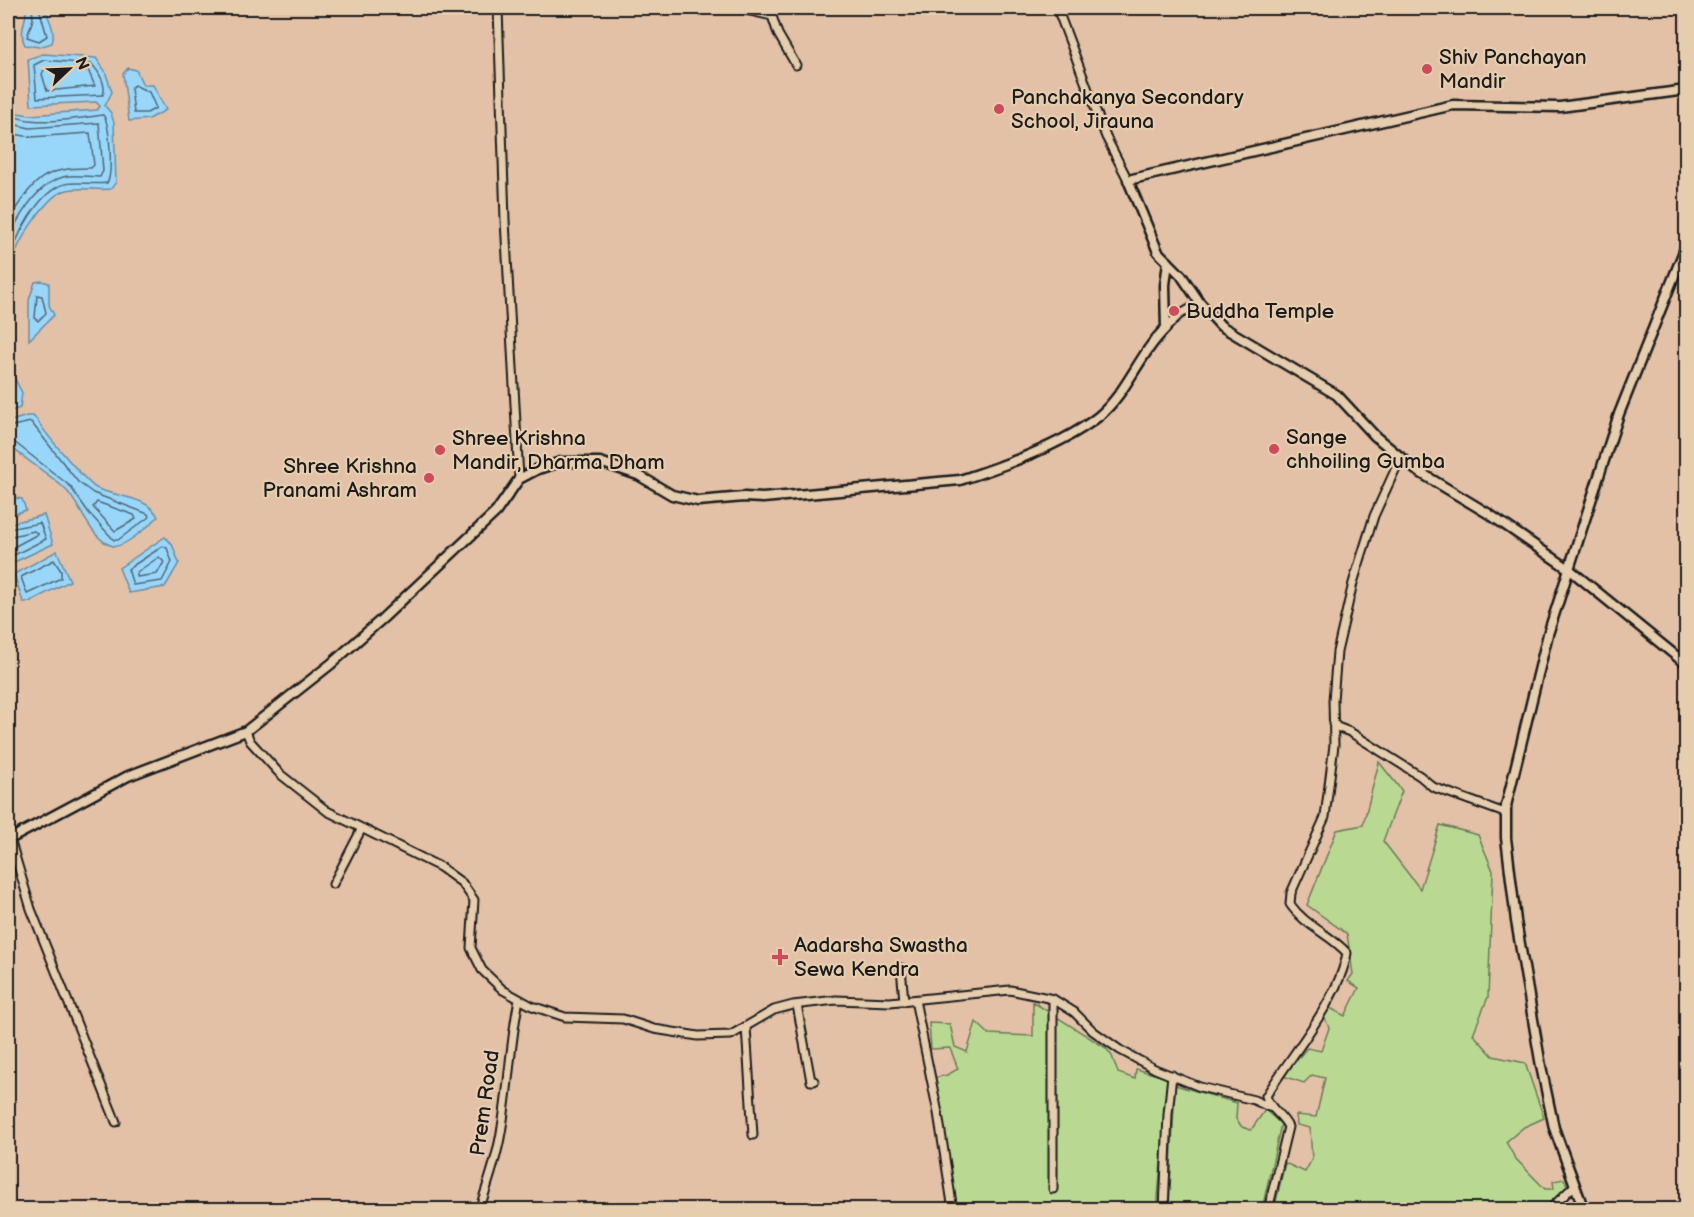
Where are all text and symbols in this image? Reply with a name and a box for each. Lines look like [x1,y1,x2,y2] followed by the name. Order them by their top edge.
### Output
[39,39,99,99] north arrow
[1439,45,1587,94] place label: Shiv Panchayan Mandir
[70,54,93,73] text: N
[1420,62,1434,76] marker: Shiv Panchayan Mandir
[1011,85,1244,134] place label: Panchakanya Secondary School, Jirauna
[992,102,1006,116] marker: Panchakanya Secondary School, Jirauna
[1186,299,1334,324] place label: Buddha Temple
[1167,304,1181,318] marker: Buddha Temple
[1286,425,1445,474] place label: Sange chhoiling Gumba
[452,426,665,475] place label: Shree Krishna Mandir, Dharma Dham
[1267,442,1281,456] marker: Sange chhoiling Gumba
[433,443,447,457] marker: Shree Krishna Mandir, Dharma Dham
[263,454,417,503] place label: Shree Krishna Pranami Ashram
[422,471,436,485] marker: Shree Krishna Pranami Ashram
[794,933,968,982] place label: Aadarsha Swastha Sewa Kendra
[771,948,789,966] marker: Aadarsha Swastha Sewa Kendra
[465,1048,505,1158] street label: Prem Road

